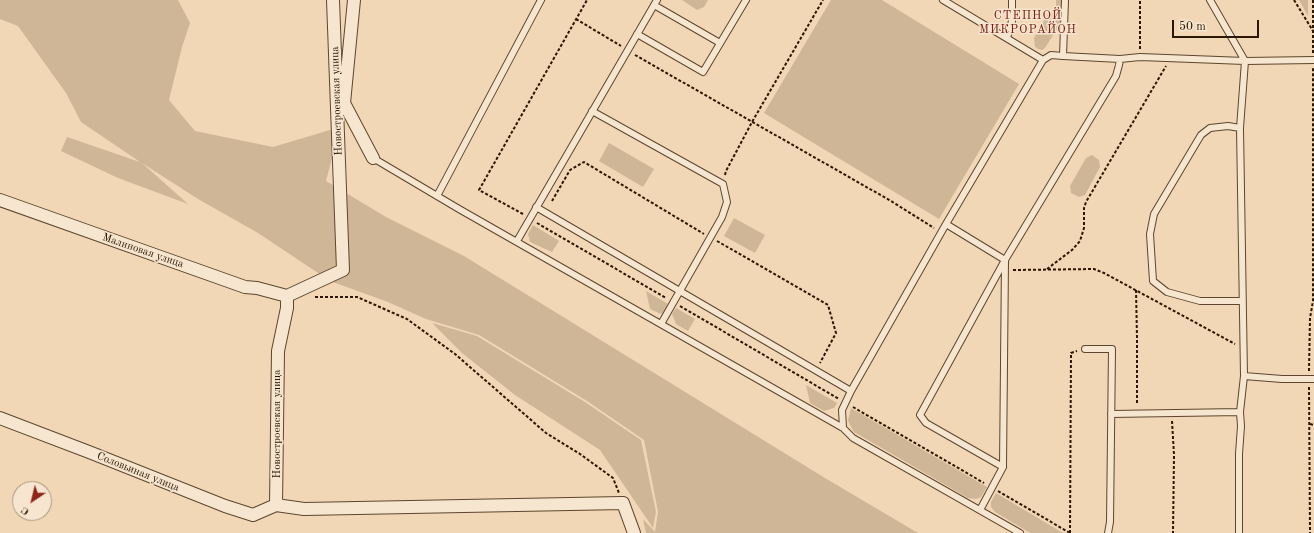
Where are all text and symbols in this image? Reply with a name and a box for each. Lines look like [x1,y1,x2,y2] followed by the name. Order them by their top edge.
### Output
[979,9,1077,37] district label: СТЕПНОЙ МИКРОРАЙОН
[1174,12,1261,38] scale bar
[1179,21,1206,33] text: 50 m
[329,46,345,156] street label: Новостроевская улица
[101,231,185,271] street label: Малиновая улица
[270,369,284,479] street label: Новостроевская улица
[95,449,181,495] street label: Соловьиная улица
[12,481,52,521] north arrow
[19,504,32,517] text: С

